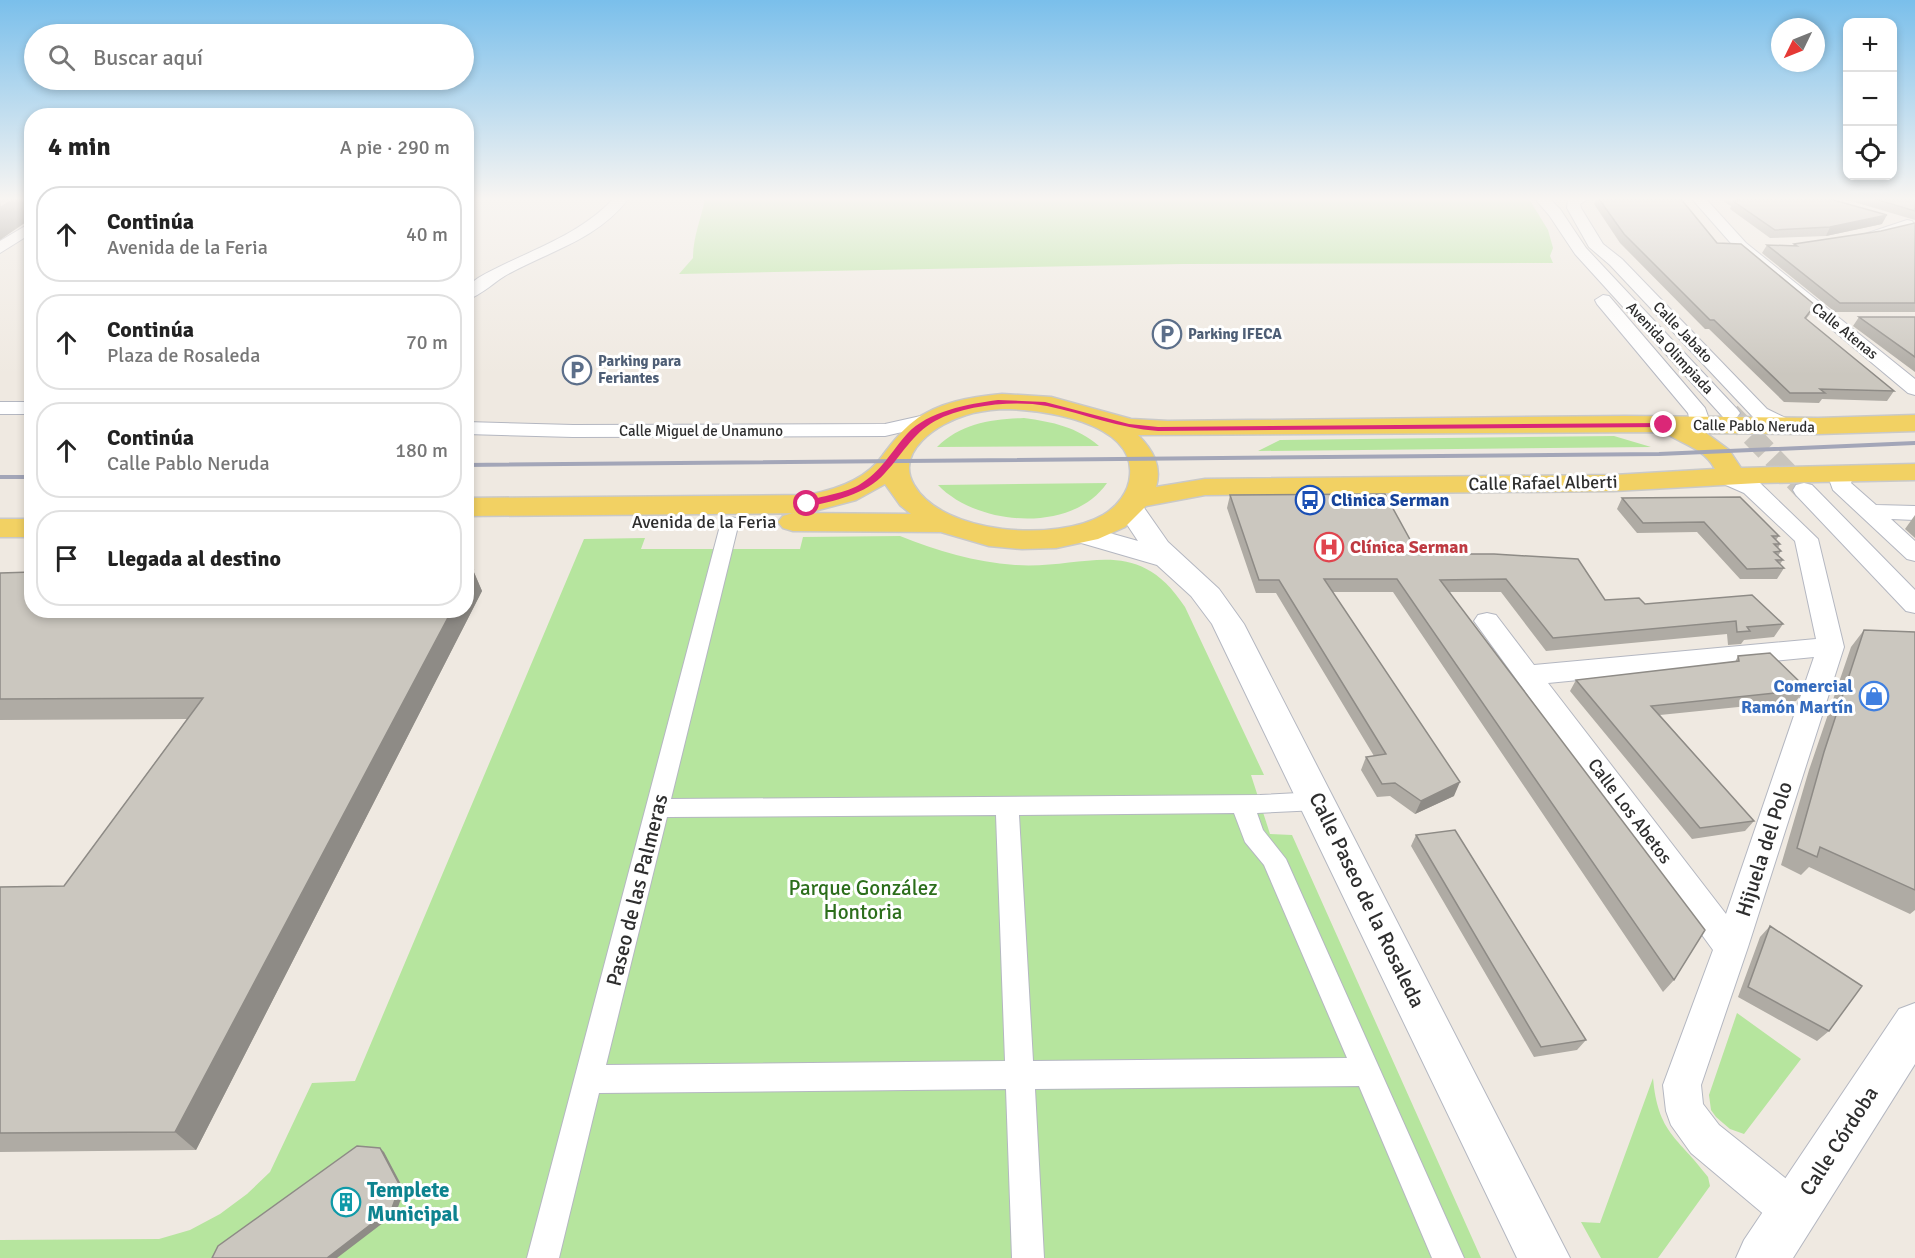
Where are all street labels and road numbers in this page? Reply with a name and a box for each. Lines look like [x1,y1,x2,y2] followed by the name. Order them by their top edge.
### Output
[1623,298,1717,398] street label: Avenida Olimpiada
[1649,298,1717,366] street label: Calle Jabato
[1808,299,1882,363] street label: Calle Atenas
[1693,416,1815,436] street label: Calle Pablo Neruda
[619,422,783,440] street label: Calle Miguel de Unamuno
[1468,471,1618,495] street label: Calle Rafael Alberti
[632,511,776,533] street label: Avenida de la Feria
[1583,754,1677,868] street label: Calle Los Abetos
[1730,778,1798,920] street label: Hijuela del Polo
[1303,788,1431,1012] street label: Calle Paseo de la Rosaleda
[601,791,673,989] street label: Paseo de las Palmeras
[1794,1082,1884,1200] street label: Calle Córdoba

